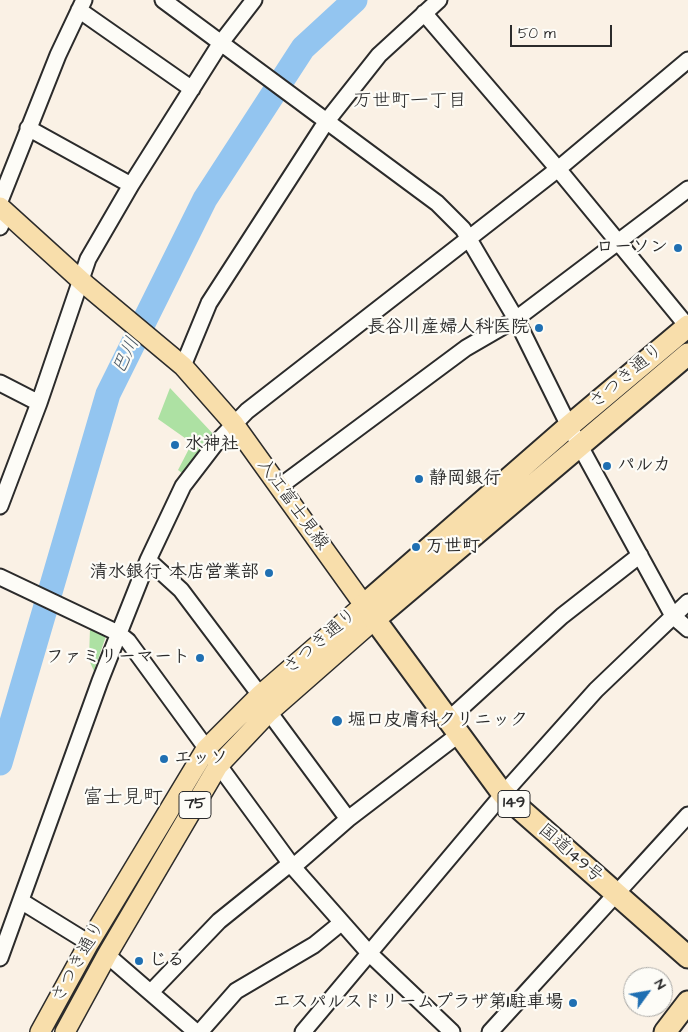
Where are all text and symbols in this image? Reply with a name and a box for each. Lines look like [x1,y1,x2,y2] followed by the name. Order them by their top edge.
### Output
[513,15,616,47] scale bar
[518,23,556,44] text: 50 m
[353,91,467,113] district label: 万世町一丁目
[596,237,668,259] place label: ローソン
[672,242,684,254] marker: ローソン
[367,317,529,339] place label: 長谷川産婦人科医院
[533,322,545,334] marker: 長谷川産婦人科医院
[108,334,146,378] water label: 巴川
[586,340,668,414] street label: さつき通り
[185,434,239,456] place label: 水神社
[169,439,181,451] marker: 水神社
[252,455,332,555] street label: 入江富士見線
[617,455,671,477] place label: パルカ
[601,460,613,472] marker: パルカ
[429,468,501,490] place label: 静岡銀行
[413,473,425,485] marker: 静岡銀行
[426,536,480,558] place label: 万世町
[410,541,422,553] marker: 万世町
[90,562,259,584] place label: 清水銀行 本店営業部
[263,567,275,579] marker: 清水銀行 本店営業部
[280,604,362,680] street label: さつき通り
[46,647,190,669] place label: ファミリーマート
[194,652,206,664] marker: ファミリーマート
[348,710,528,732] place label: 堀口皮膚科クリニック
[330,714,344,728] marker: 堀口皮膚科クリニック
[174,748,228,770] place label: エッソ
[158,753,170,765] marker: エッソ
[83,787,163,811] district label: 富士見町
[498,791,530,818] road number: 149
[179,792,211,818] road number: 75
[533,820,607,888] street label: 国道149号
[48,917,110,1007] street label: さつき通り
[149,950,185,972] place label: じる
[133,955,145,967] marker: じる
[623,967,673,1017] north arrow
[649,976,671,994] text: N
[273,992,563,1014] place label: エスパルスドリームプラザ第1駐車場
[567,997,579,1009] marker: エスパルスドリームプラザ第1駐車場

